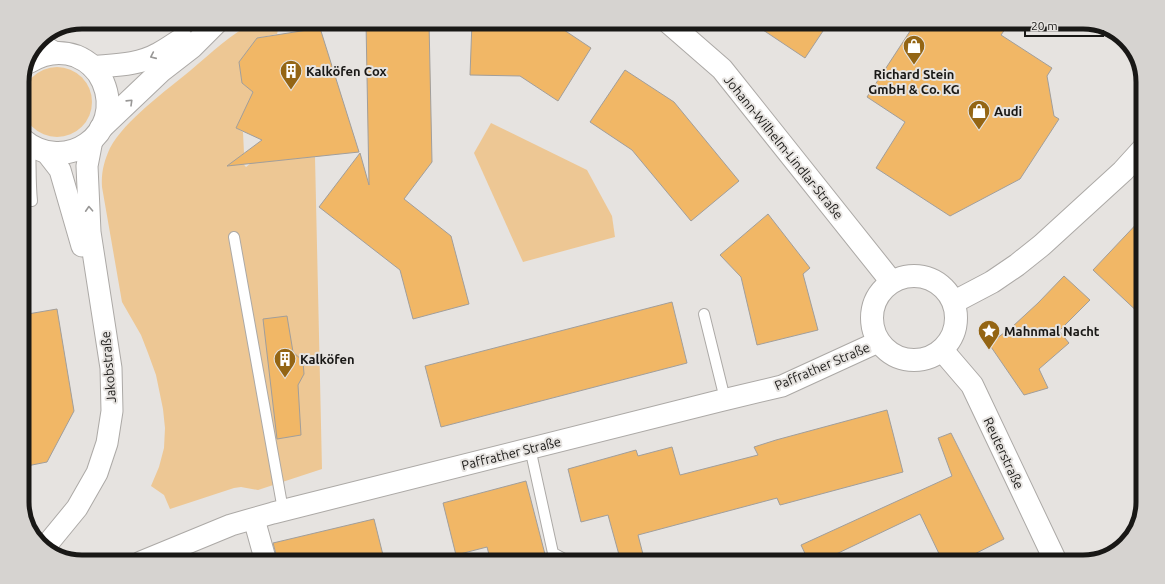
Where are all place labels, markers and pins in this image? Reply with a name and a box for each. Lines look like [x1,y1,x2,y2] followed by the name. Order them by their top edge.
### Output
[901,33,927,66] shop icon: Richard Stein GmbH & Co. KG
[278,58,304,91] building icon: Kalköfen Cox
[306,64,387,78] place label: Kalköfen Cox
[868,67,960,96] place label: Richard Stein GmbH & Co. KG
[966,98,992,131] shop icon: Audi
[994,104,1022,118] place label: Audi
[976,318,1002,351] place icon: Mahnmal Nacht
[1004,324,1100,338] place label: Mahnmal Nacht
[272,346,298,379] building icon: Kalköfen
[300,352,355,366] place label: Kalköfen

